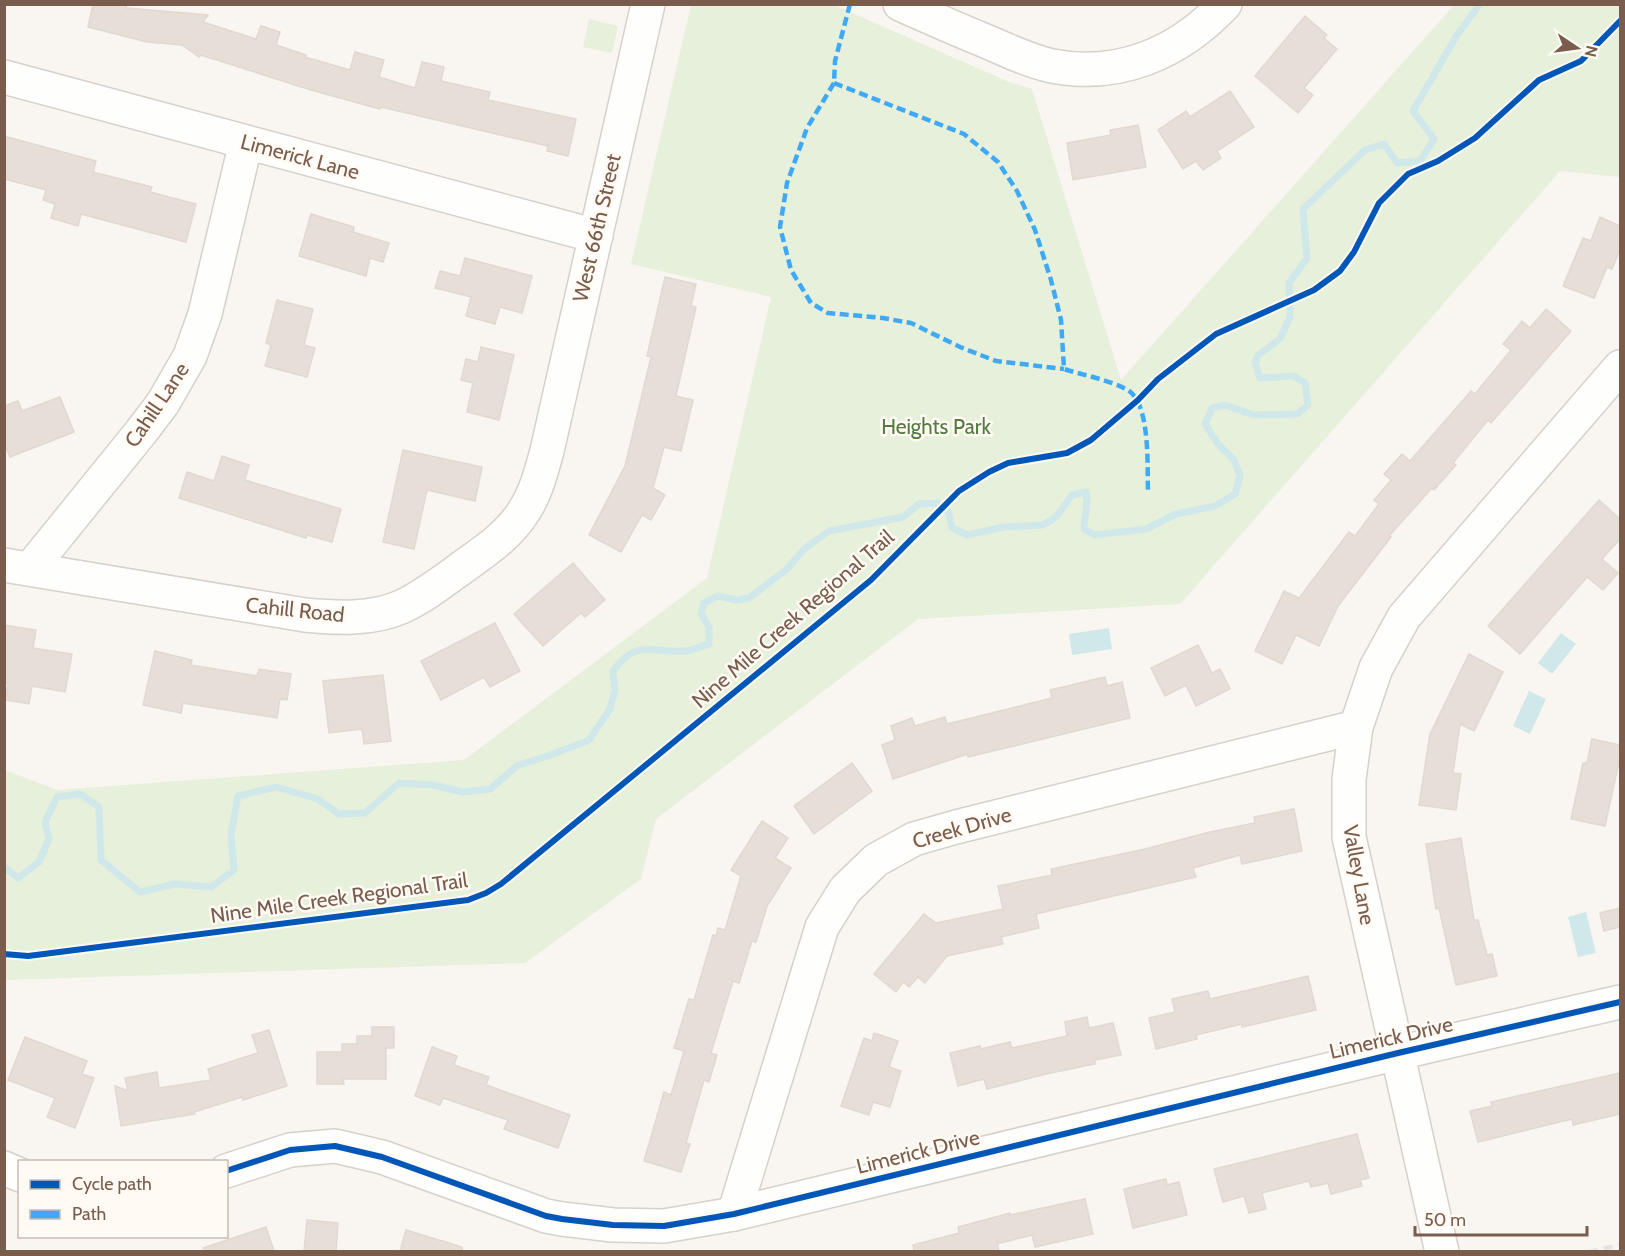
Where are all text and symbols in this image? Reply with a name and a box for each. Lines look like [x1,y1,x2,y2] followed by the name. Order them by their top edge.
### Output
[1547,18,1607,78] north arrow
[1581,44,1602,59] text: N
[238,129,363,184] street label: Limerick Lane
[567,151,626,304] street label: West 66th Street
[119,357,194,452] street label: Cahill Lane
[881,414,991,439] park label: Heights Park
[687,524,899,713] street label: Nine Mile Creek Regional Trail
[244,592,346,627] street label: Cahill Road
[909,801,1015,854] street label: Creek Drive
[1338,823,1381,927] street label: Valley Lane
[209,867,469,928] street label: Nine Mile Creek Regional Trail
[1327,1011,1455,1064] street label: Limerick Drive
[854,1124,982,1179] street label: Limerick Drive
[18,1160,228,1238] legend
[72,1173,152,1195] text: Cycle path
[1415,1199,1588,1237] scale bar
[72,1203,106,1225] text: Path
[1424,1209,1466,1231] text: 50 m

